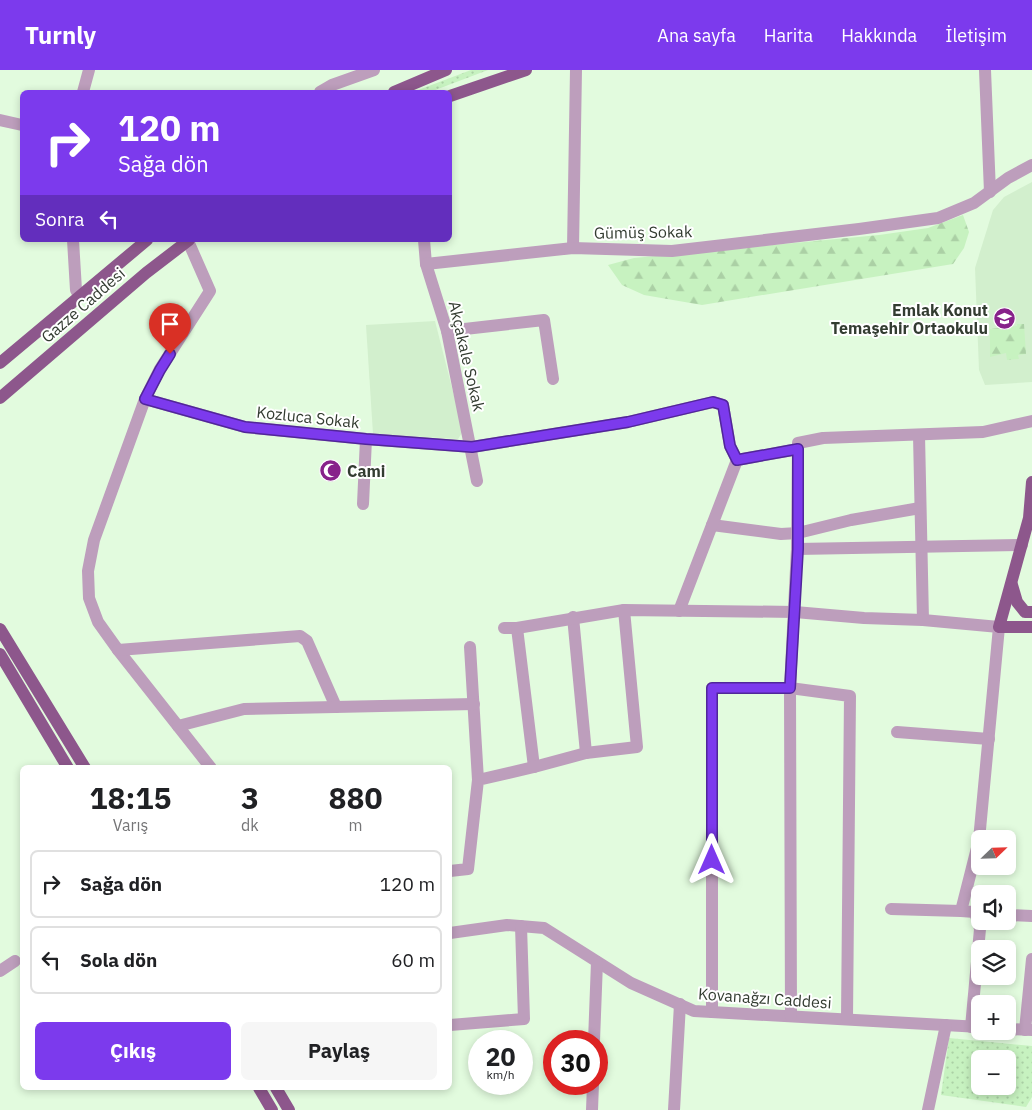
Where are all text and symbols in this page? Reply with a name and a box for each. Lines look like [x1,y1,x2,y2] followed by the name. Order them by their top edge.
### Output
[25,19,96,51] text: Turnly
[657,24,736,47] text: Ana sayfa
[764,24,813,47] text: Harita
[841,24,917,47] text: Hakkında
[945,24,1007,47] text: İletişim
[118,105,221,151] text: 120 m
[35,110,100,175] icon: right
[118,149,209,178] text: Sağa dön
[95,205,123,233] icon: left
[35,207,85,231] text: Sonra
[594,221,693,243] street label: Gümüş Sokak
[37,263,129,347] street label: Gazze Caddesi
[445,299,490,414] street label: Akçakale Sokak
[831,300,988,338] place label: Emlak Konut Temaşehir Ortaokulu
[149,303,191,354] pin
[992,307,1016,331] school or university icon: Emlak Konut Temaşehir Ortaokulu
[156,310,184,338] icon: arrive
[256,402,361,432] street label: Kozluca Sokak
[319,459,343,483] mosque icon: Cami
[347,461,385,481] place label: Cami
[90,778,171,817] text: 18:15
[241,778,259,817] text: 3
[328,778,382,817] text: 880
[113,815,148,835] text: Varış
[241,815,259,835] text: dk
[348,815,362,835] text: m
[971,830,1016,875] north arrow
[971,830,1016,1095] map controls
[685,833,737,885] position arrow
[37,870,65,898] icon: right
[80,872,162,896] text: Sağa dön
[380,872,435,896] text: 120 m
[971,885,1016,930] button: sound
[971,940,1016,985] button: layers
[37,946,65,974] icon: left
[80,948,157,972] text: Sola dön
[391,948,435,972] text: 60 m
[698,983,832,1013] street label: Kovanağzı Caddesi
[971,995,1016,1040] button: +
[35,1022,231,1080] button: Çıkış
[241,1022,437,1080] button: Paylaş
[543,1030,608,1095] speed limit sign: 30
[485,1040,516,1073] text: 20
[971,1050,1016,1095] button: −
[486,1067,515,1082] text: km/h

